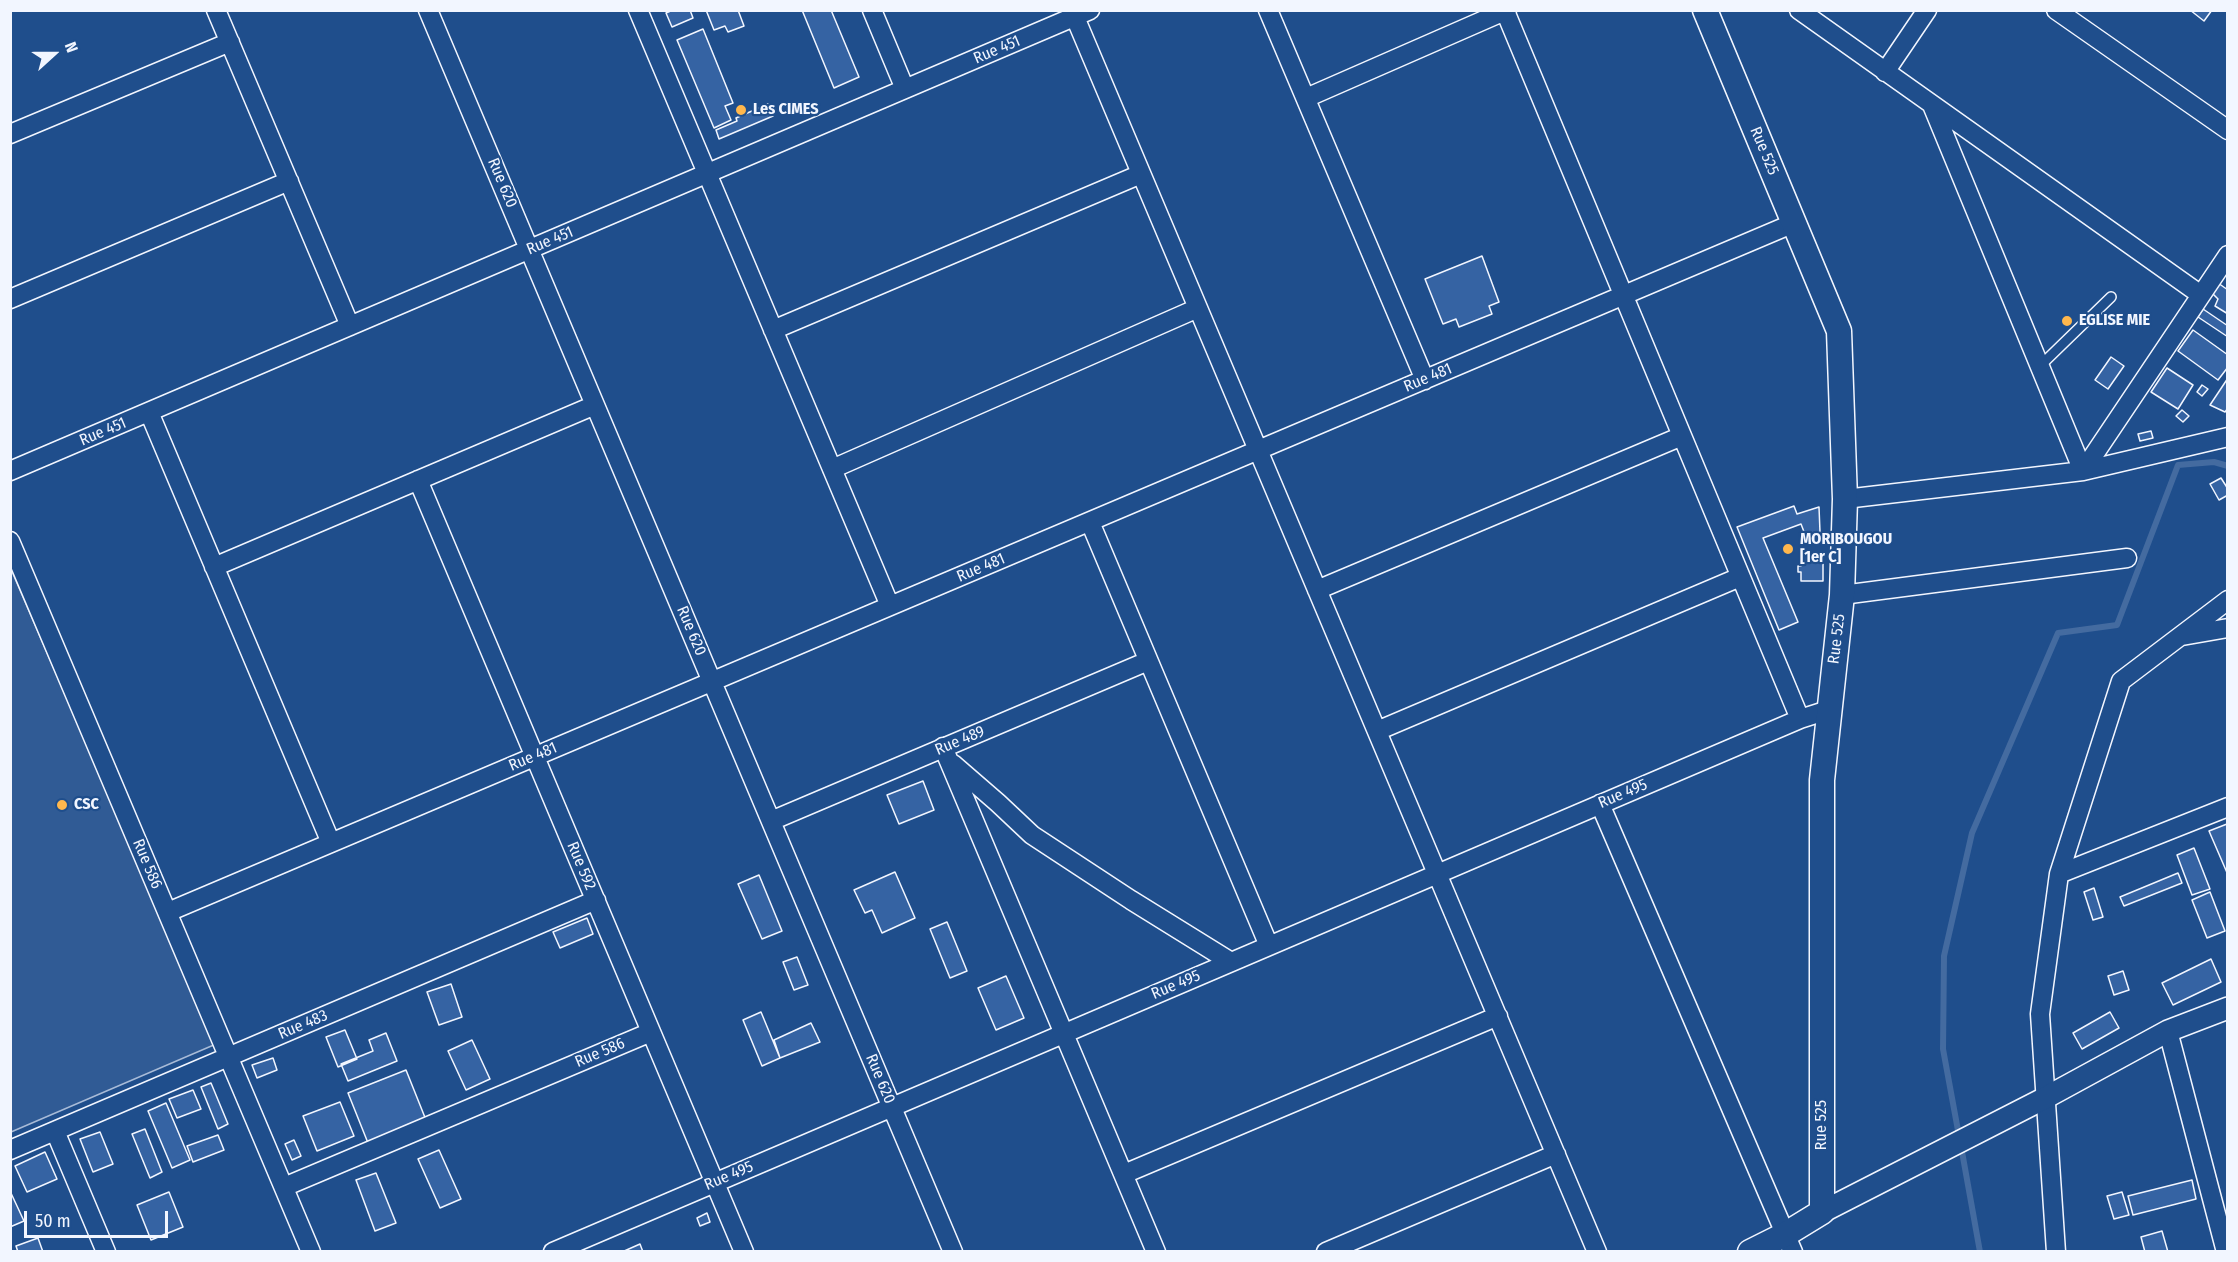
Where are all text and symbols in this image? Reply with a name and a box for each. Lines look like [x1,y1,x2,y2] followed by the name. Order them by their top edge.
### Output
[24,24,84,84] north arrow
[971,32,1023,68] street label: Rue 451
[61,39,82,55] text: N
[753,100,819,120] place label: Les CIMES
[734,103,748,117] marker: Les CIMES
[1745,124,1783,178] street label: Rue 525
[483,155,521,211] street label: Rue 620
[524,223,576,259] street label: Rue 451
[2079,311,2150,331] place label: EGLISE MIE
[2060,314,2074,328] marker: EGLISE MIE
[1401,359,1455,397] street label: Rue 481
[77,414,129,450] street label: Rue 451
[1800,530,1892,568] place label: MORIBOUGOU [1er C]
[1781,542,1795,556] marker: MORIBOUGOU [1er C]
[954,549,1008,587] street label: Rue 481
[672,603,710,659] street label: Rue 620
[1824,613,1850,665] street label: Rue 525
[932,722,988,760] street label: Rue 489
[506,738,560,776] street label: Rue 481
[1596,775,1650,813] street label: Rue 495
[74,795,99,815] place label: CSC
[55,798,69,812] marker: CSC
[128,836,166,892] street label: Rue 586
[562,839,600,893] street label: Rue 592
[1149,966,1203,1004] street label: Rue 495
[275,1006,331,1044] street label: Rue 483
[572,1034,628,1072] street label: Rue 586
[861,1051,899,1107] street label: Rue 620
[1812,1100,1832,1150] street label: Rue 525
[702,1157,756,1195] street label: Rue 495
[27,1199,171,1237] scale bar
[35,1210,71,1232] text: 50 m

